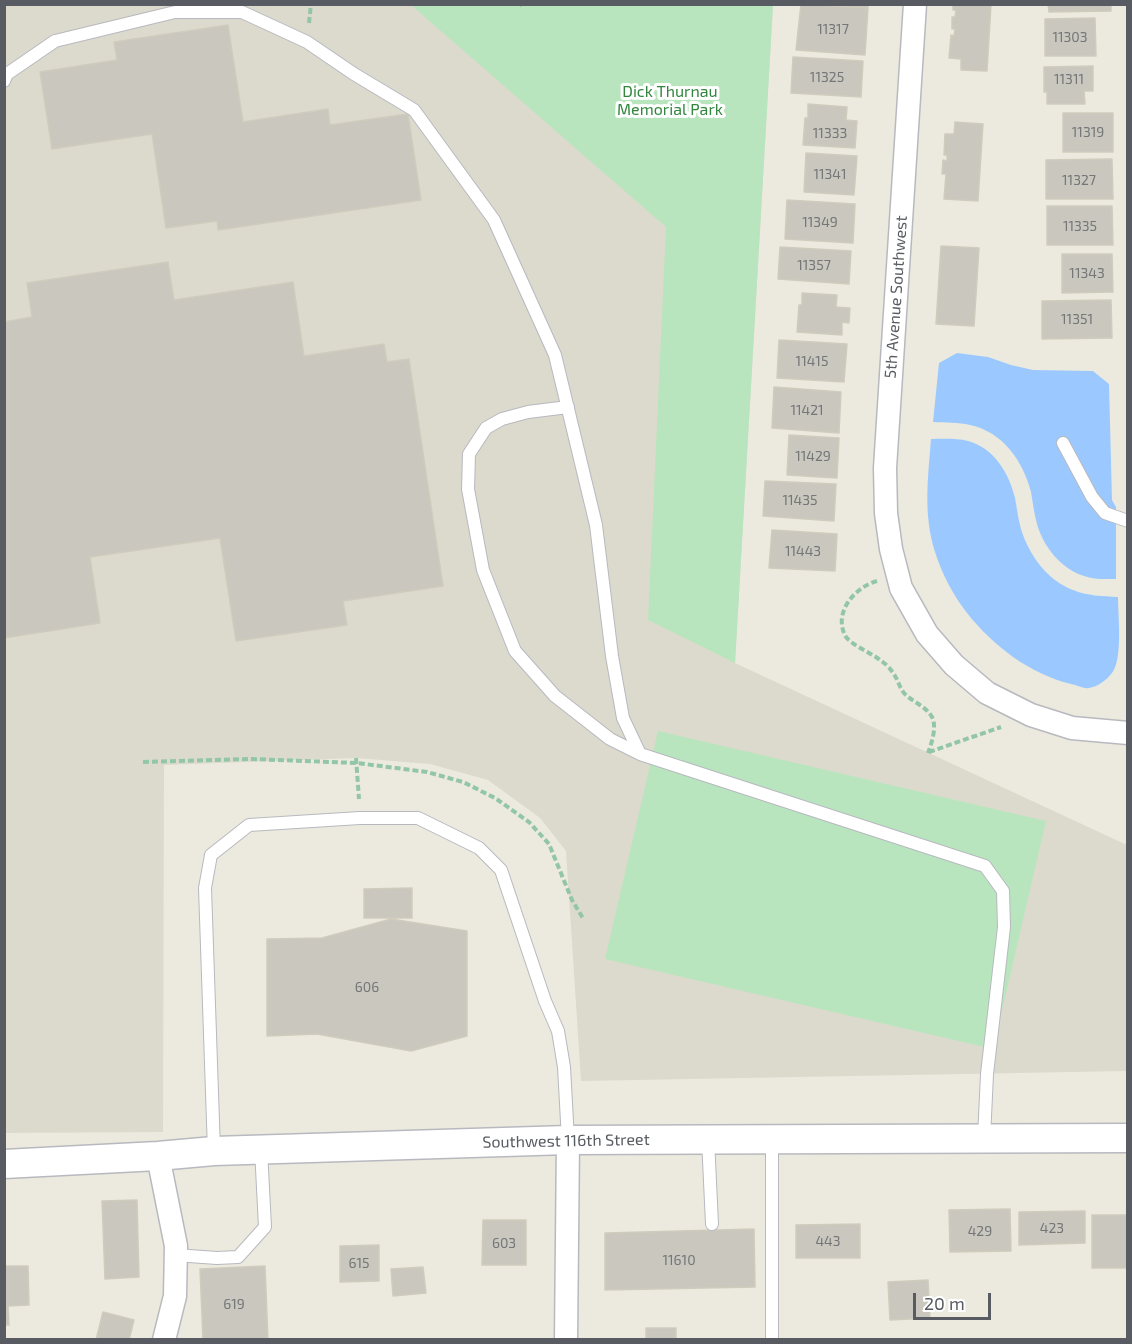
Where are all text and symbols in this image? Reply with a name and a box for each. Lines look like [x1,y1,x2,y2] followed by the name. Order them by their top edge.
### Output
[817,21,849,37] house number: 11317
[1052,29,1088,45] house number: 11303
[810,69,844,85] house number: 11325
[1054,71,1084,87] house number: 11311
[617,82,723,120] park label: Dick Thurnau Memorial Park
[1072,124,1104,140] house number: 11319
[813,125,847,141] house number: 11333
[813,166,847,182] house number: 11341
[1062,172,1096,188] house number: 11327
[802,214,838,230] house number: 11349
[881,215,911,379] street label: 5th Avenue Southwest
[1063,218,1097,234] house number: 11335
[797,257,831,273] house number: 11357
[1069,265,1105,281] house number: 11343
[1061,311,1093,327] house number: 11351
[796,353,828,369] house number: 11415
[790,402,824,418] house number: 11421
[795,448,831,464] house number: 11429
[782,492,818,508] house number: 11435
[785,543,821,559] house number: 11443
[355,979,379,995] house number: 606
[482,1130,650,1152] street label: Southwest 116th Street
[1040,1220,1064,1236] house number: 423
[968,1223,992,1239] house number: 429
[815,1233,841,1249] house number: 443
[492,1235,516,1251] house number: 603
[662,1252,696,1268] house number: 11610
[348,1255,370,1271] house number: 615
[916,1281,994,1319] scale bar
[924,1292,965,1314] text: 20 m
[223,1296,245,1312] house number: 619

